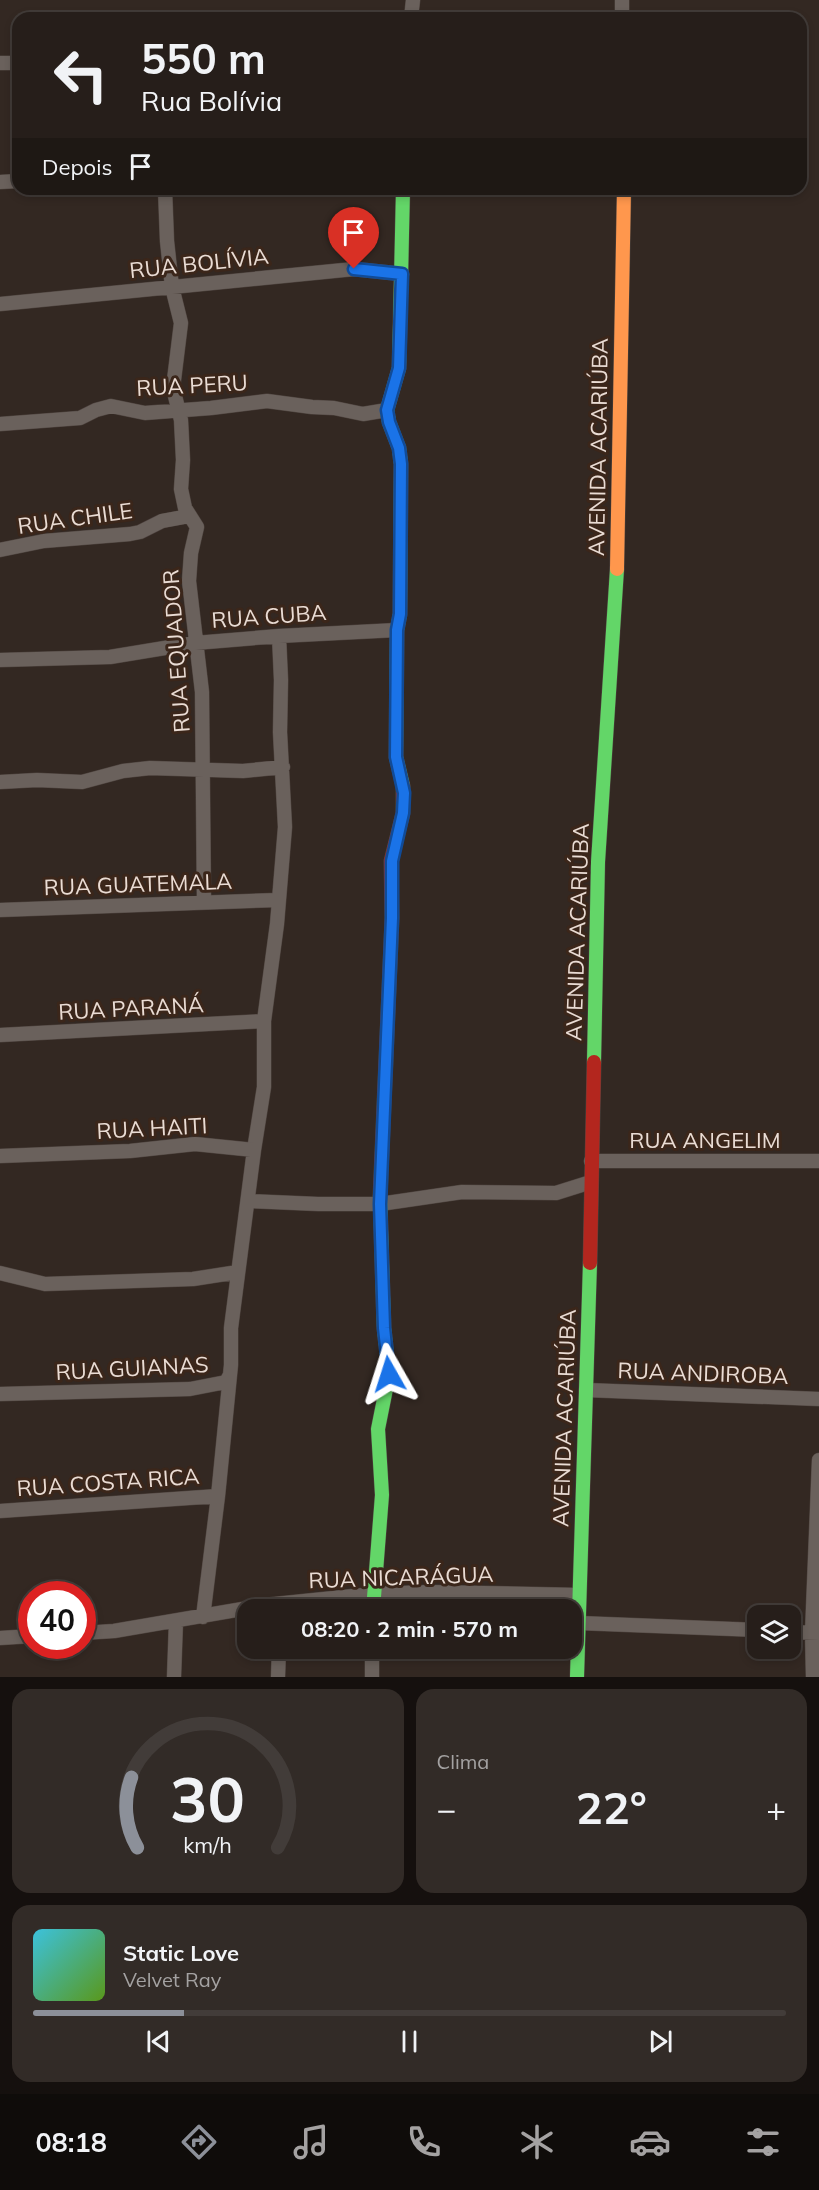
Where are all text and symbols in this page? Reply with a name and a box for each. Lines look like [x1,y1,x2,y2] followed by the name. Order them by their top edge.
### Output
[141,32,266,85] text: 550 m
[42,36,120,114] icon: left
[141,84,282,118] text: Rua Bolívia
[124,150,157,183] icon: arrive
[42,153,112,181] text: Depois
[328,207,379,269] pin
[337,216,370,249] icon: arrive
[128,242,270,284] street label: RUA BOLÍVIA
[582,338,614,556] street label: AVENIDA ACARIÚBA
[136,368,248,402] street label: RUA PERU
[16,496,134,540] street label: RUA CHILE
[156,568,196,734] street label: RUA EQUADOR
[211,598,327,634] street label: RUA CUBA
[559,823,595,1041] street label: AVENIDA ACARIÚBA
[43,867,233,901] street label: RUA GUATEMALA
[57,990,205,1026] street label: RUA PARANÁ
[96,1111,208,1145] street label: RUA HAITI
[629,1126,781,1154] street label: RUA ANGELIM
[546,1309,582,1527] street label: AVENIDA ACARIÚBA
[357,1342,421,1406] position arrow
[55,1350,209,1386] street label: RUA GUIANAS
[617,1356,789,1390] street label: RUA ANDIROBA
[16,1462,200,1502] street label: RUA COSTA RICA
[308,1560,494,1594] street label: RUA NICARÁGUA
[18,1581,96,1659] speed limit sign: 40
[747,1605,801,1659] map controls
[747,1605,801,1659] button: layers
[301,1615,518,1643] text: 08:20 · 2 min · 570 m
[437,1749,489,1774] text: Clima
[170,1759,245,1838] text: 30
[576,1779,647,1835] text: 22°
[437,1788,456,1829] text: −
[766,1788,786,1829] text: +
[183,1831,232,1858] text: km/h
[123,1939,239,1967] text: Static Love
[123,1967,221,1992] text: Velvet Ray
[142,2025,175,2058] icon: previous
[393,2025,426,2058] icon: pause
[644,2025,677,2058] icon: next
[178,2121,220,2163] icon: directions
[290,2121,332,2163] icon: music
[403,2121,445,2163] icon: phone
[516,2121,558,2163] icon: climate
[629,2121,671,2163] icon: car
[742,2121,784,2163] icon: filters
[35,2125,107,2159] text: 08:18

